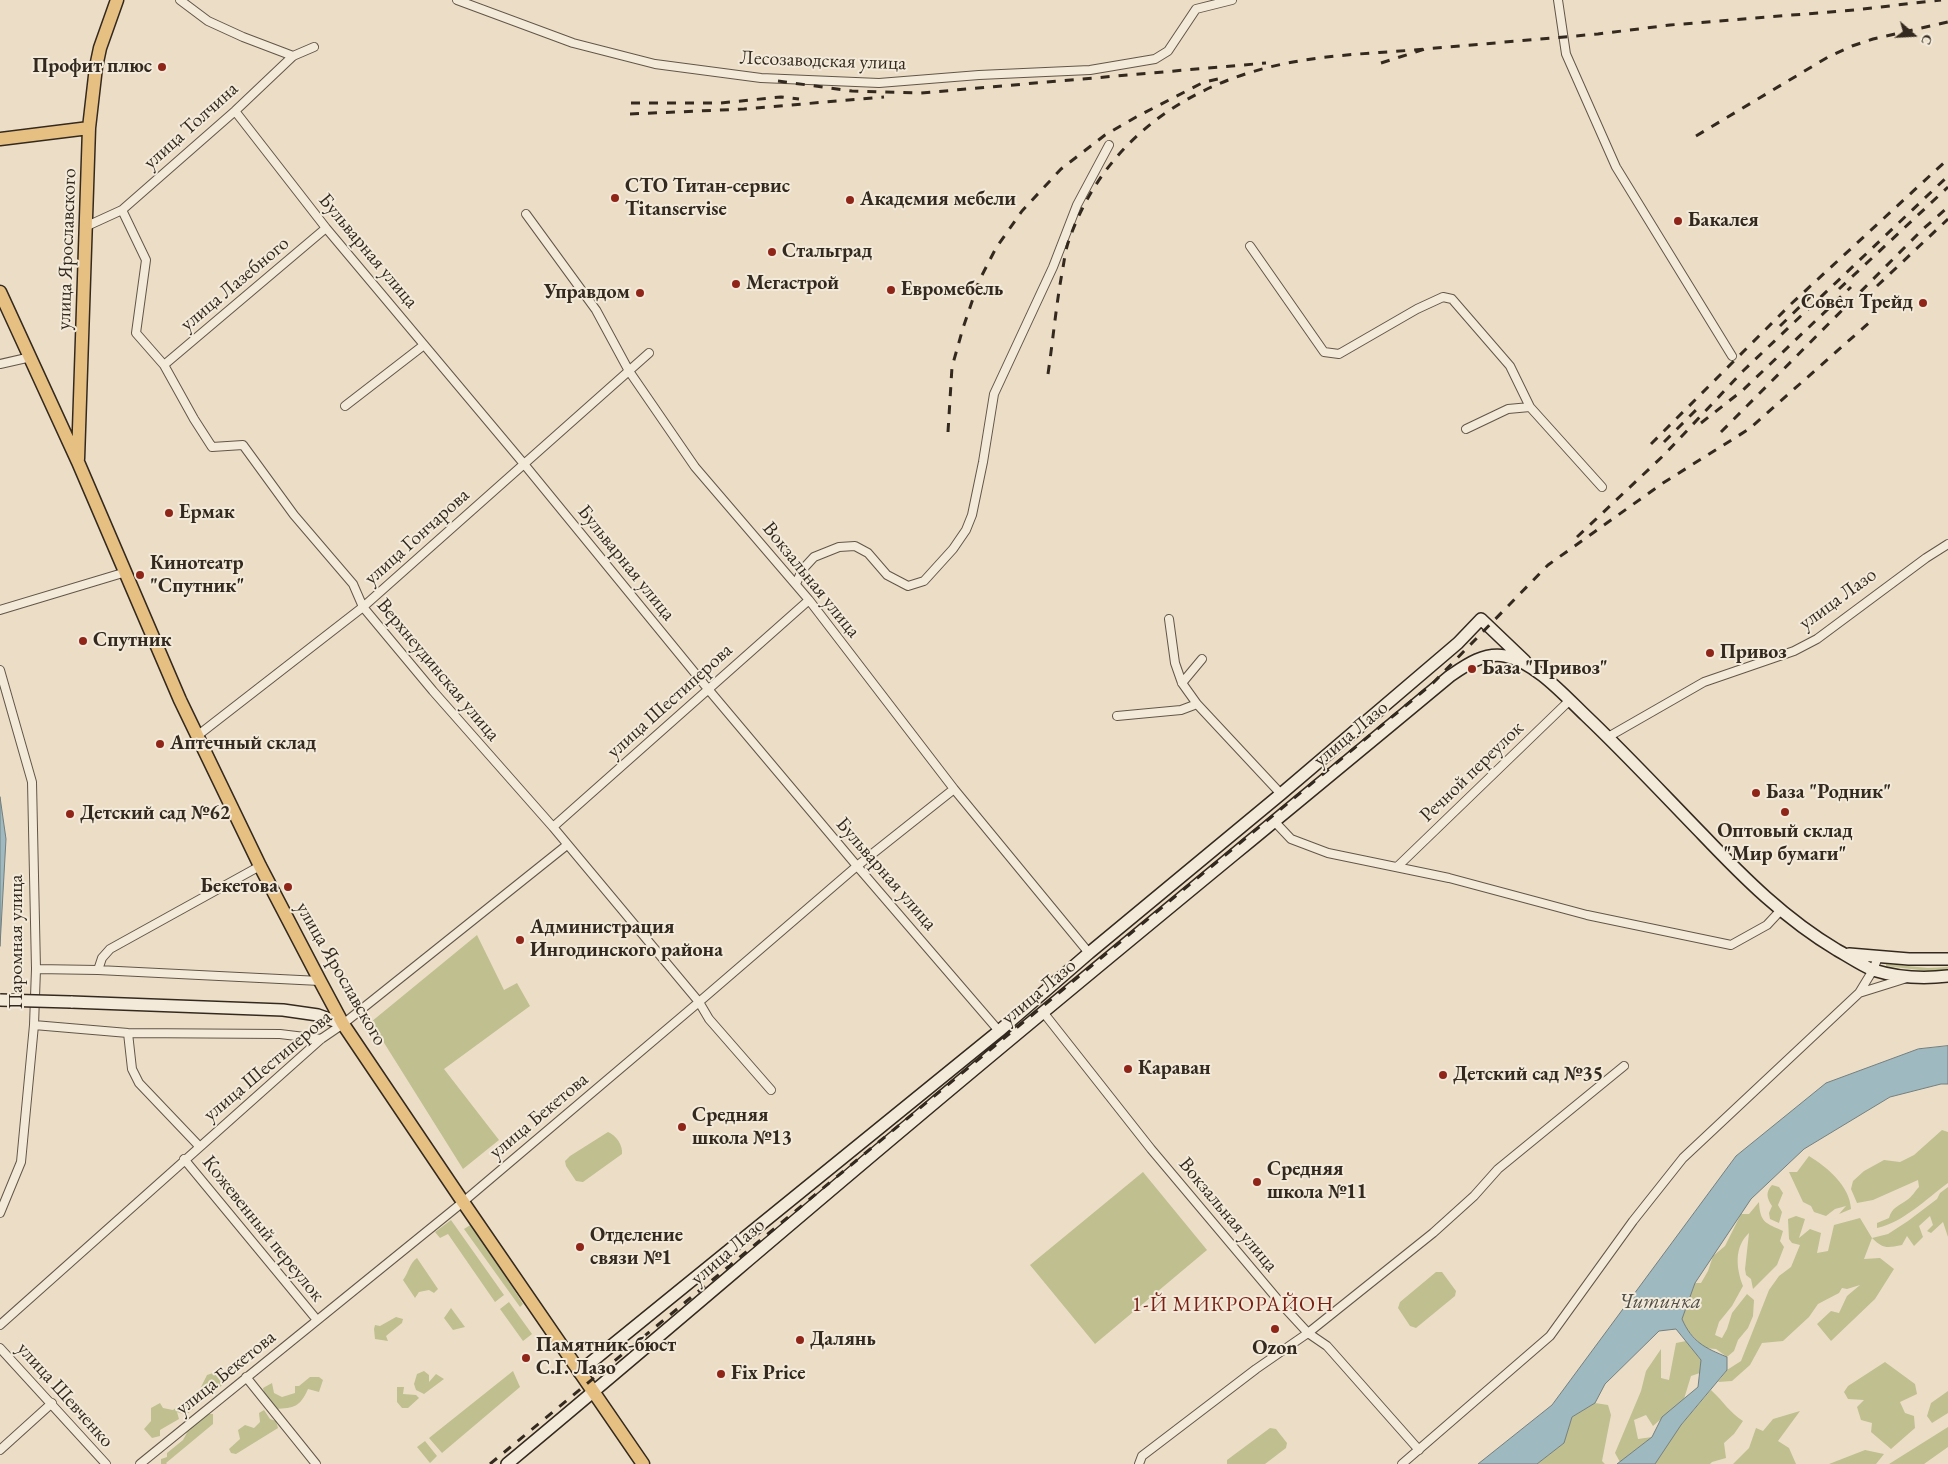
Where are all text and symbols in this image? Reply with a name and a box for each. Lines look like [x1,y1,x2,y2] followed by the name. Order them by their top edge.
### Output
[1888,10,1938,60] north arrow
[1917,32,1937,48] text: С
[739,46,907,76] street label: Лесозаводская улица
[32,55,152,79] place label: Профит плюс
[156,61,168,73] marker: Профит плюс
[139,77,243,175] street label: улица Толчина
[52,168,82,330] street label: улица Ярославского
[625,175,790,222] place label: СТО Титан-сервис Titanservise
[860,188,1016,212] place label: Академия мебели
[313,189,423,313] street label: Бульварная улица
[609,192,621,204] marker: СТО Титан-сервис Titanservise
[844,194,856,206] marker: Академия мебели
[1688,209,1759,233] place label: Бакалея
[1672,215,1684,227] marker: Бакалея
[176,231,294,337] street label: улица Лазебного
[782,240,872,264] place label: Стальград
[766,246,778,258] marker: Стальград
[746,272,839,296] place label: Мегастрой
[730,278,742,290] marker: Мегастрой
[901,278,1003,302] place label: Евромебель
[544,281,630,305] place label: Управдом
[885,284,897,296] marker: Евромебель
[634,287,646,299] marker: Управдом
[1801,291,1913,315] place label: Совел Трейд
[1917,297,1929,309] marker: Совел Трейд
[359,484,475,590] street label: улица Гончарова
[572,500,680,626] street label: Бульварная улица
[179,501,235,525] place label: Ермак
[163,507,175,519] marker: Ермак
[757,517,865,643] street label: Вокзальная улица
[150,552,244,599] place label: Кинотеатр "Спутник"
[1794,563,1882,635] street label: улица Лазо
[134,569,146,581] marker: Кинотеатр "Спутник"
[371,594,505,746] street label: Верхнеудинская улица
[93,629,171,653] place label: Спутник
[77,635,89,647] marker: Спутник
[602,638,738,764] street label: улица Шестиперова
[1720,641,1787,665] place label: Привоз
[1704,647,1716,659] marker: Привоз
[1482,657,1608,681] place label: База "Привоз"
[1466,663,1478,675] marker: База "Привоз"
[1309,696,1393,772] street label: улица Лазо
[1415,716,1529,828] street label: Речной переулок
[170,732,316,756] place label: Аптечный склад
[154,738,166,750] marker: Аптечный склад
[1766,781,1891,805] place label: База "Родник"
[1750,787,1762,799] marker: База "Родник"
[80,802,230,826] place label: Детский сад №62
[1779,806,1791,818] marker: Оптовый склад "Мир бумаги"
[64,808,76,820] marker: Детский сад №62
[830,812,942,936] street label: Бульварная улица
[1717,820,1853,867] place label: Оптовый склад "Мир бумаги"
[5,874,29,1010] street label: Паромная улица
[200,875,278,899] place label: Бекетова
[282,881,294,893] marker: Бекетова
[290,898,392,1050] street label: улица Ярославского
[530,916,723,963] place label: Администрация Ингодинского района
[514,934,526,946] marker: Администрация Ингодинского района
[997,954,1081,1030] street label: улица Лазо
[199,1005,337,1127] street label: улица Шестиперова
[1138,1057,1211,1081] place label: Караван
[1122,1063,1134,1075] marker: Караван
[1453,1063,1603,1087] place label: Детский сад №35
[485,1068,593,1164] street label: улица Бекетова
[1437,1069,1449,1081] marker: Детский сад №35
[692,1104,792,1151] place label: Средняя школа №13
[676,1121,688,1133] marker: Средняя школа №13
[197,1151,329,1307] street label: Кожевенный переулок
[1173,1153,1283,1277] street label: Вокзальная улица
[1267,1158,1367,1205] place label: Средняя школа №11
[1251,1176,1263,1188] marker: Средняя школа №11
[686,1213,770,1291] street label: улица Лазо
[590,1224,683,1271] place label: Отделение связи №1
[574,1241,586,1253] marker: Отделение связи №1
[1619,1289,1701,1315] water label: Читинка
[1130,1292,1336,1318] district label: 1-Й МИКРОРАЙОН
[1269,1323,1281,1335] marker: Ozon
[171,1325,281,1421] street label: улица Бекетова
[810,1328,876,1352] place label: Далянь
[536,1334,676,1381] place label: Памятник-бюст С.Г. Лазо
[794,1334,806,1346] marker: Далянь
[11,1337,119,1453] street label: улица Шевченко
[1252,1337,1298,1361] place label: Ozon
[520,1352,532,1364] marker: Памятник-бюст С.Г. Лазо
[731,1362,805,1386] place label: Fix Price
[715,1368,727,1380] marker: Fix Price

